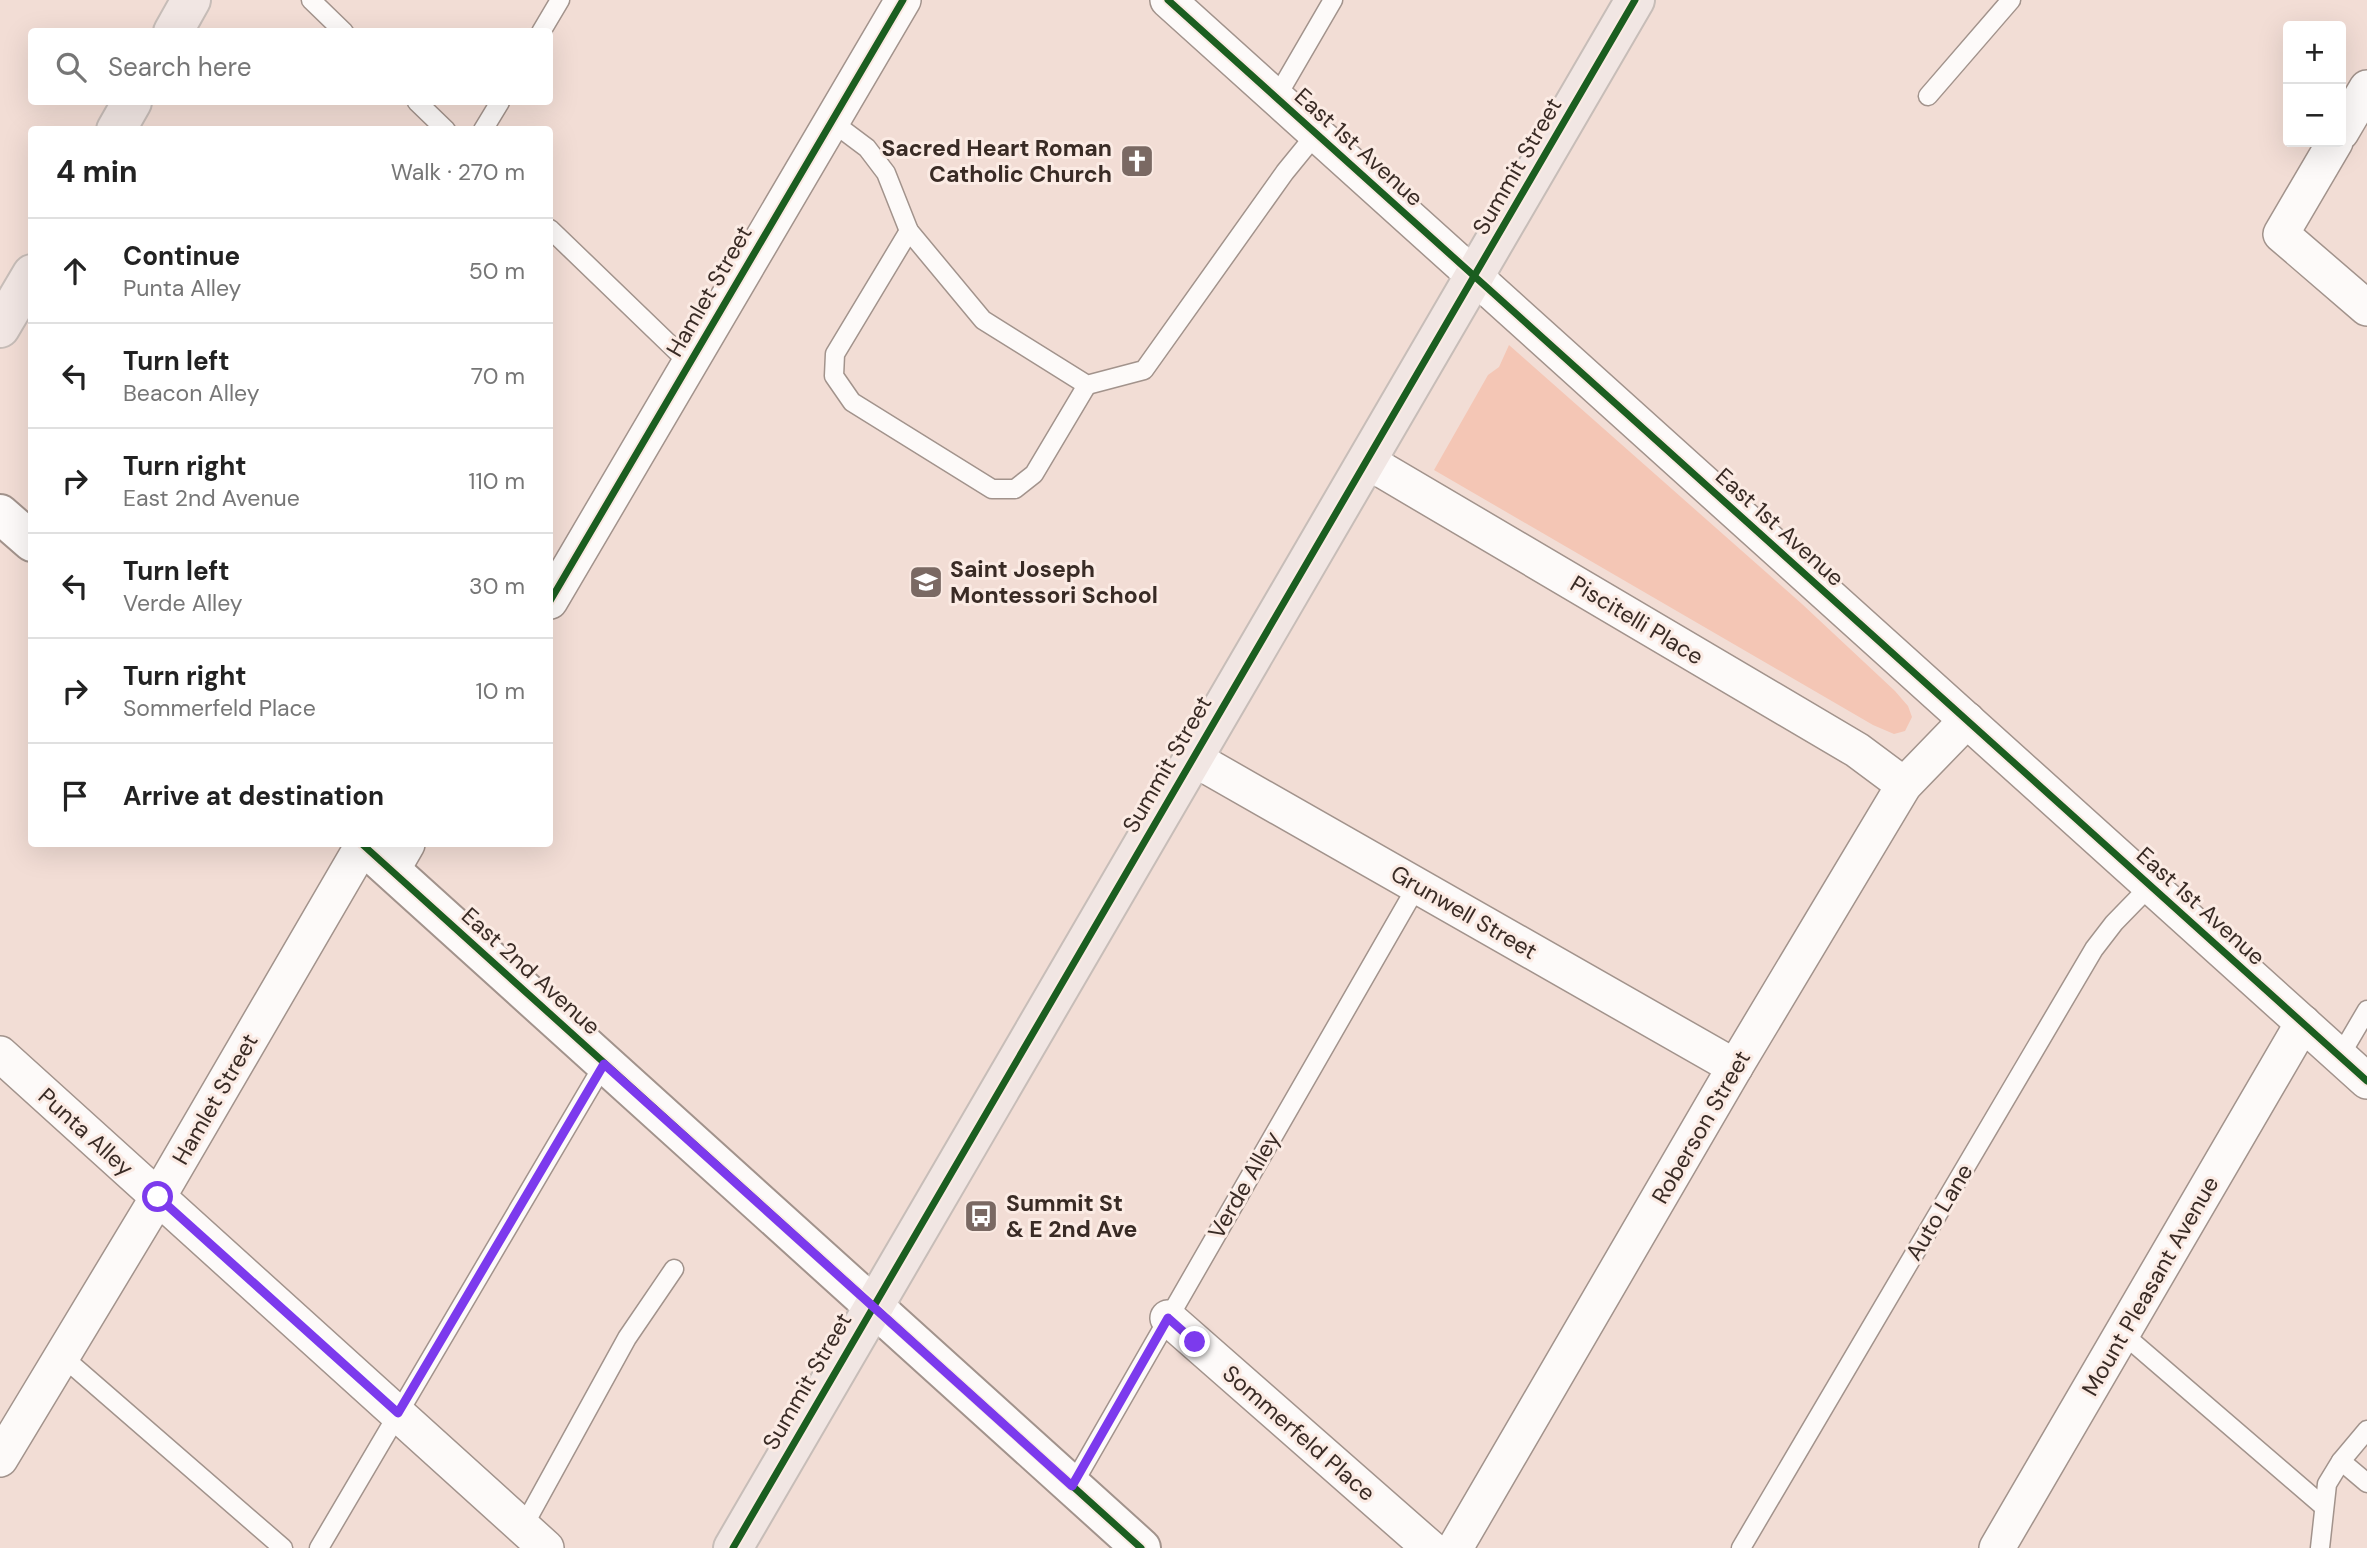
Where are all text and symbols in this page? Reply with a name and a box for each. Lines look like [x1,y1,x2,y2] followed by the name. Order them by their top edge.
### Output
[2283,21,2346,147] map controls
[2283,21,2346,84] button: +
[28,28,553,105] search box
[52,48,90,86] icon: search
[108,50,251,84] text: Search here
[1288,81,1430,213] street label: East 1st Avenue
[2283,84,2346,147] button: −
[1466,92,1568,240] street label: Summit Street
[881,133,1112,189] place label: Sacred Heart Roman Catholic Church
[1118,142,1156,180] church icon: Sacred Heart Roman Catholic Church
[56,152,138,191] text: 4 min
[391,157,525,187] text: Walk · 270 m
[659,220,759,362] street label: Hamlet Street
[123,239,240,273] text: Continue
[56,252,94,290] icon: ahead
[469,256,525,286] text: 50 m
[123,273,241,303] text: Punta Alley
[123,344,230,378] text: Turn left
[56,357,94,395] icon: left
[471,361,525,391] text: 70 m
[123,378,259,408] text: Beacon Alley
[123,449,247,483] text: Turn right
[1709,461,1851,593] street label: East 1st Avenue
[56,462,94,500] icon: right
[468,466,525,496] text: 110 m
[123,483,300,513] text: East 2nd Avenue
[123,554,230,588] text: Turn left
[950,554,1158,610] place label: Saint Joseph Montessori School
[907,563,945,601] school or university icon: Saint Joseph Montessori School
[56,567,94,605] icon: left
[1565,569,1709,671] street label: Piscitelli Place
[469,571,525,601] text: 30 m
[123,588,243,618] text: Verde Alley
[123,659,247,693] text: Turn right
[56,672,94,710] icon: right
[475,676,525,706] text: 10 m
[1116,690,1218,838] street label: Summit Street
[123,693,316,723] text: Sommerfeld Place
[56,777,94,815] icon: arrive
[123,779,384,813] text: Arrive at destination
[2130,840,2272,972] street label: East 1st Avenue
[1385,858,1543,966] street label: Grunwell Street
[455,901,607,1041] street label: East 2nd Avenue
[165,1028,265,1170] street label: Hamlet Street
[1645,1045,1757,1209] street label: Roberson Street
[32,1081,140,1183] street label: Punta Alley
[1201,1126,1287,1244] street label: Verde Alley
[1898,1158,1980,1266] street label: Auto Lane
[2075,1171,2225,1401] street label: Mount Pleasant Avenue
[142,1181,173,1212] route start
[1006,1188,1137,1244] place label: Summit St & E 2nd Ave
[962,1197,1000,1235] bus stop icon: Summit St & E 2nd Ave
[756,1307,858,1455] street label: Summit Street
[1179,1326,1210,1357] route end
[1216,1358,1382,1508] street label: Sommerfeld Place

